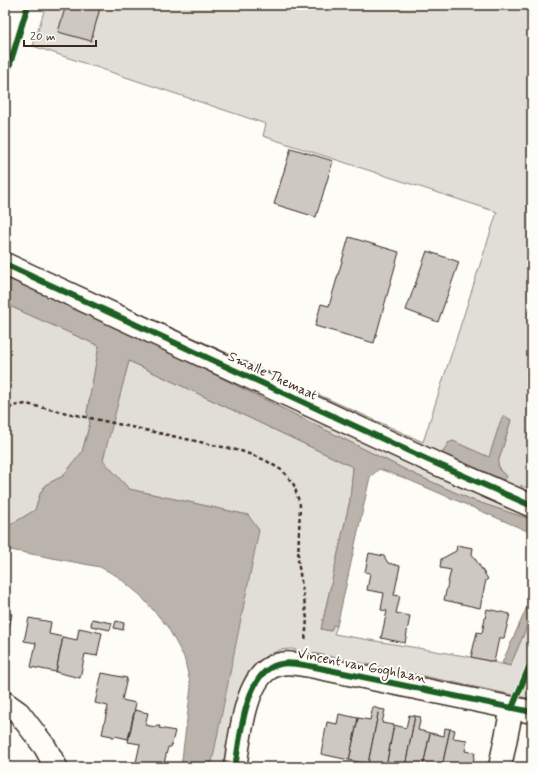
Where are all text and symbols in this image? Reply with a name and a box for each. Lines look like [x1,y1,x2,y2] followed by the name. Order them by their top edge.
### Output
[24,22,96,48] scale bar
[30,29,56,45] text: 20 m
[225,347,320,404] street label: Smalle Themaat
[296,645,428,688] street label: Vincent van Goghlaan

